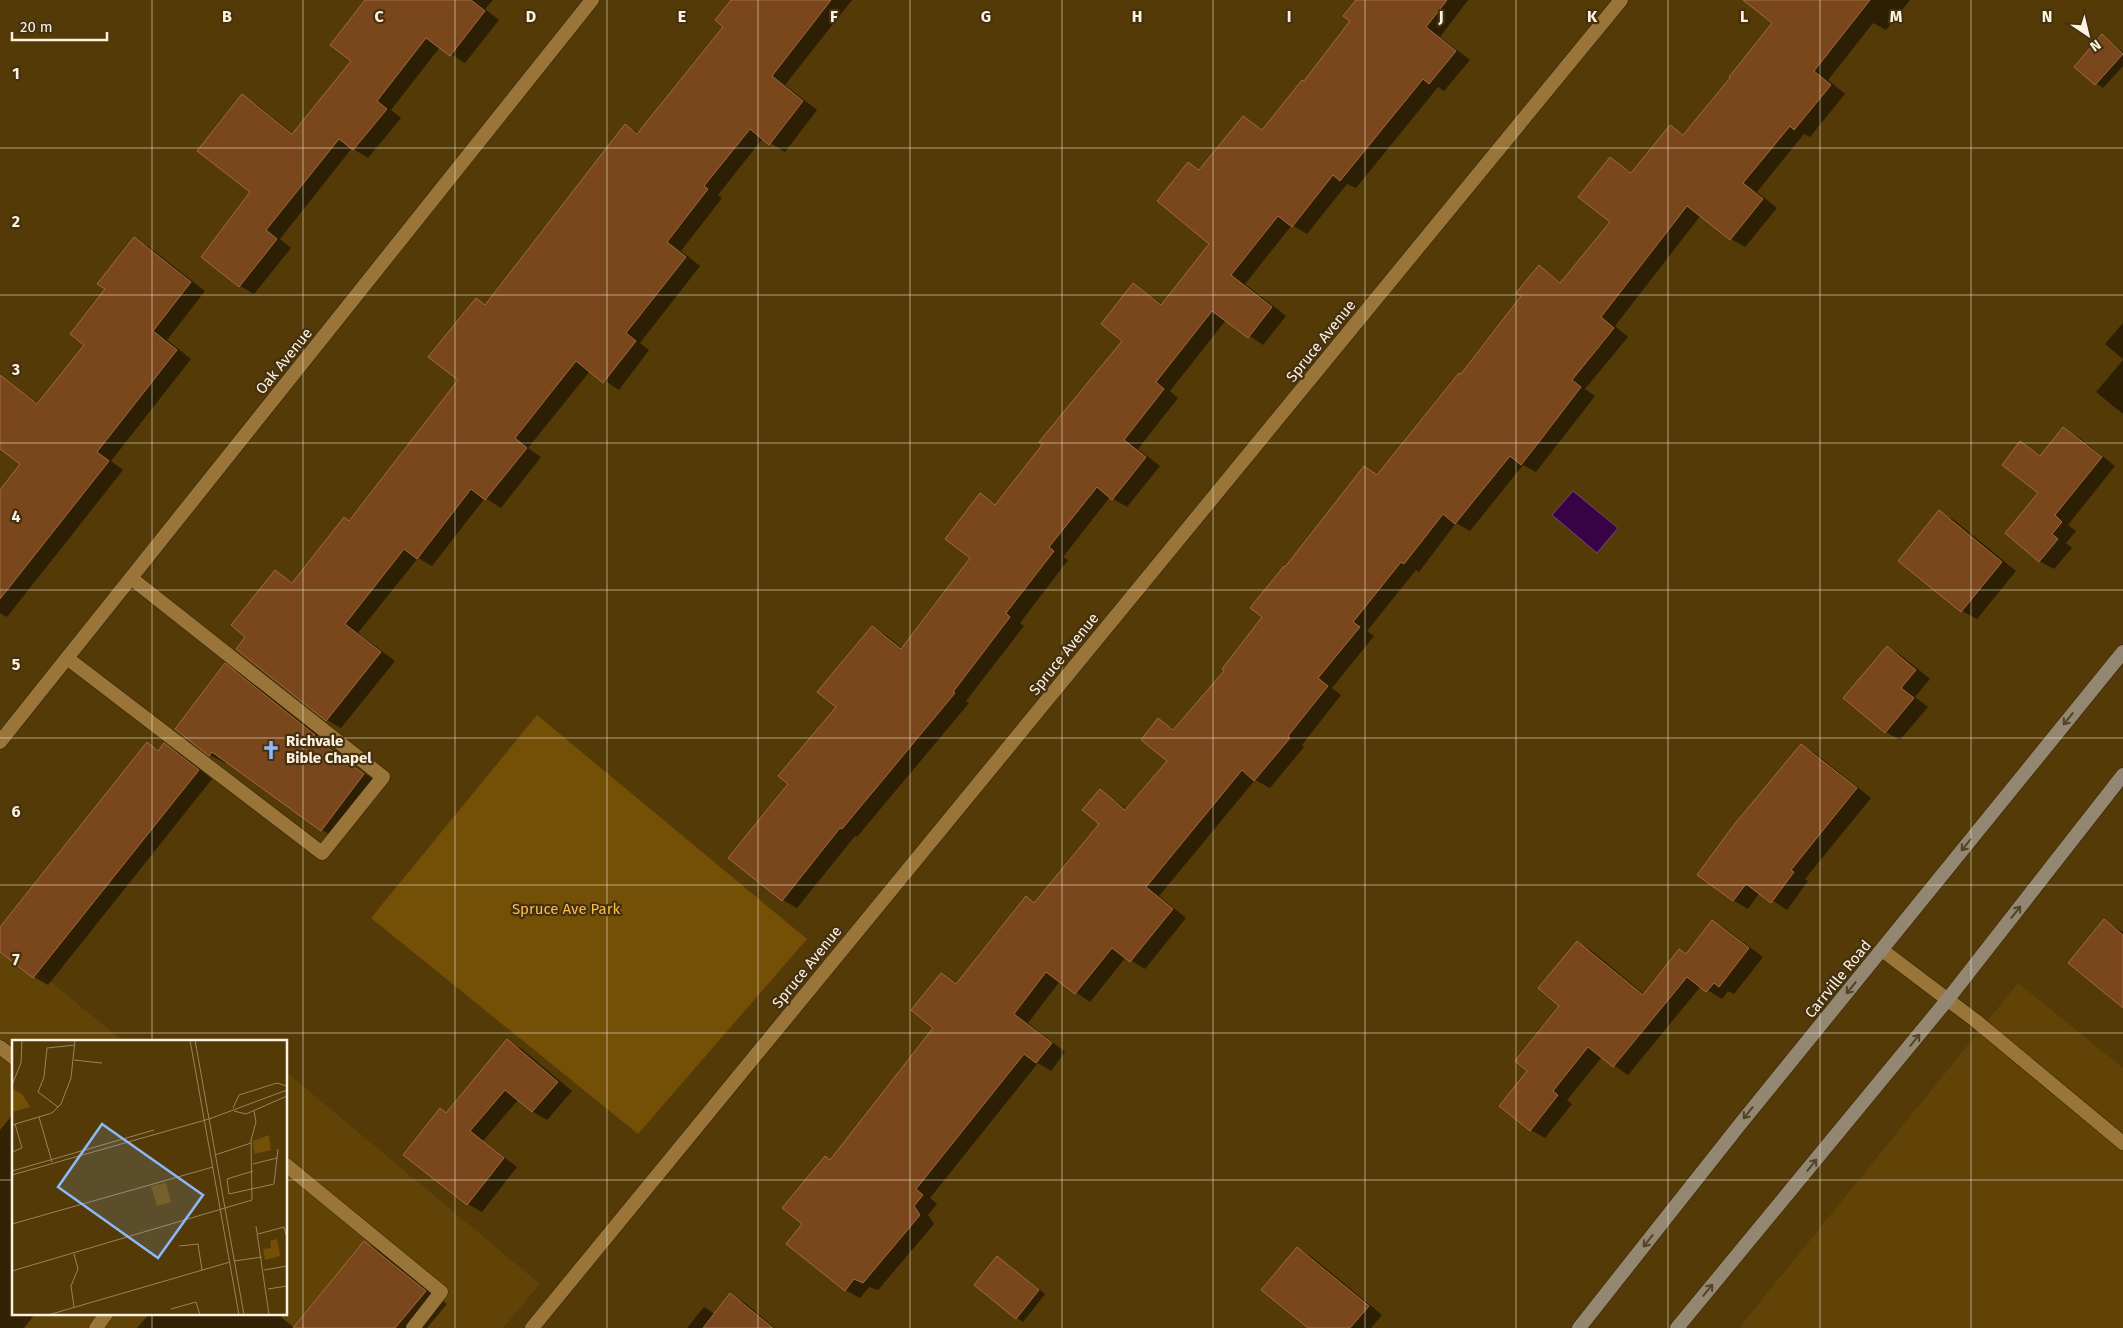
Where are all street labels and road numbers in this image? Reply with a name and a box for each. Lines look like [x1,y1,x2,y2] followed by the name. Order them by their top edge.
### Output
[1282,296,1360,386] street label: Spruce Avenue
[252,324,316,398] street label: Oak Avenue
[1025,609,1103,699] street label: Spruce Avenue
[768,922,846,1012] street label: Spruce Avenue
[1801,936,1875,1022] street label: Carrville Road

